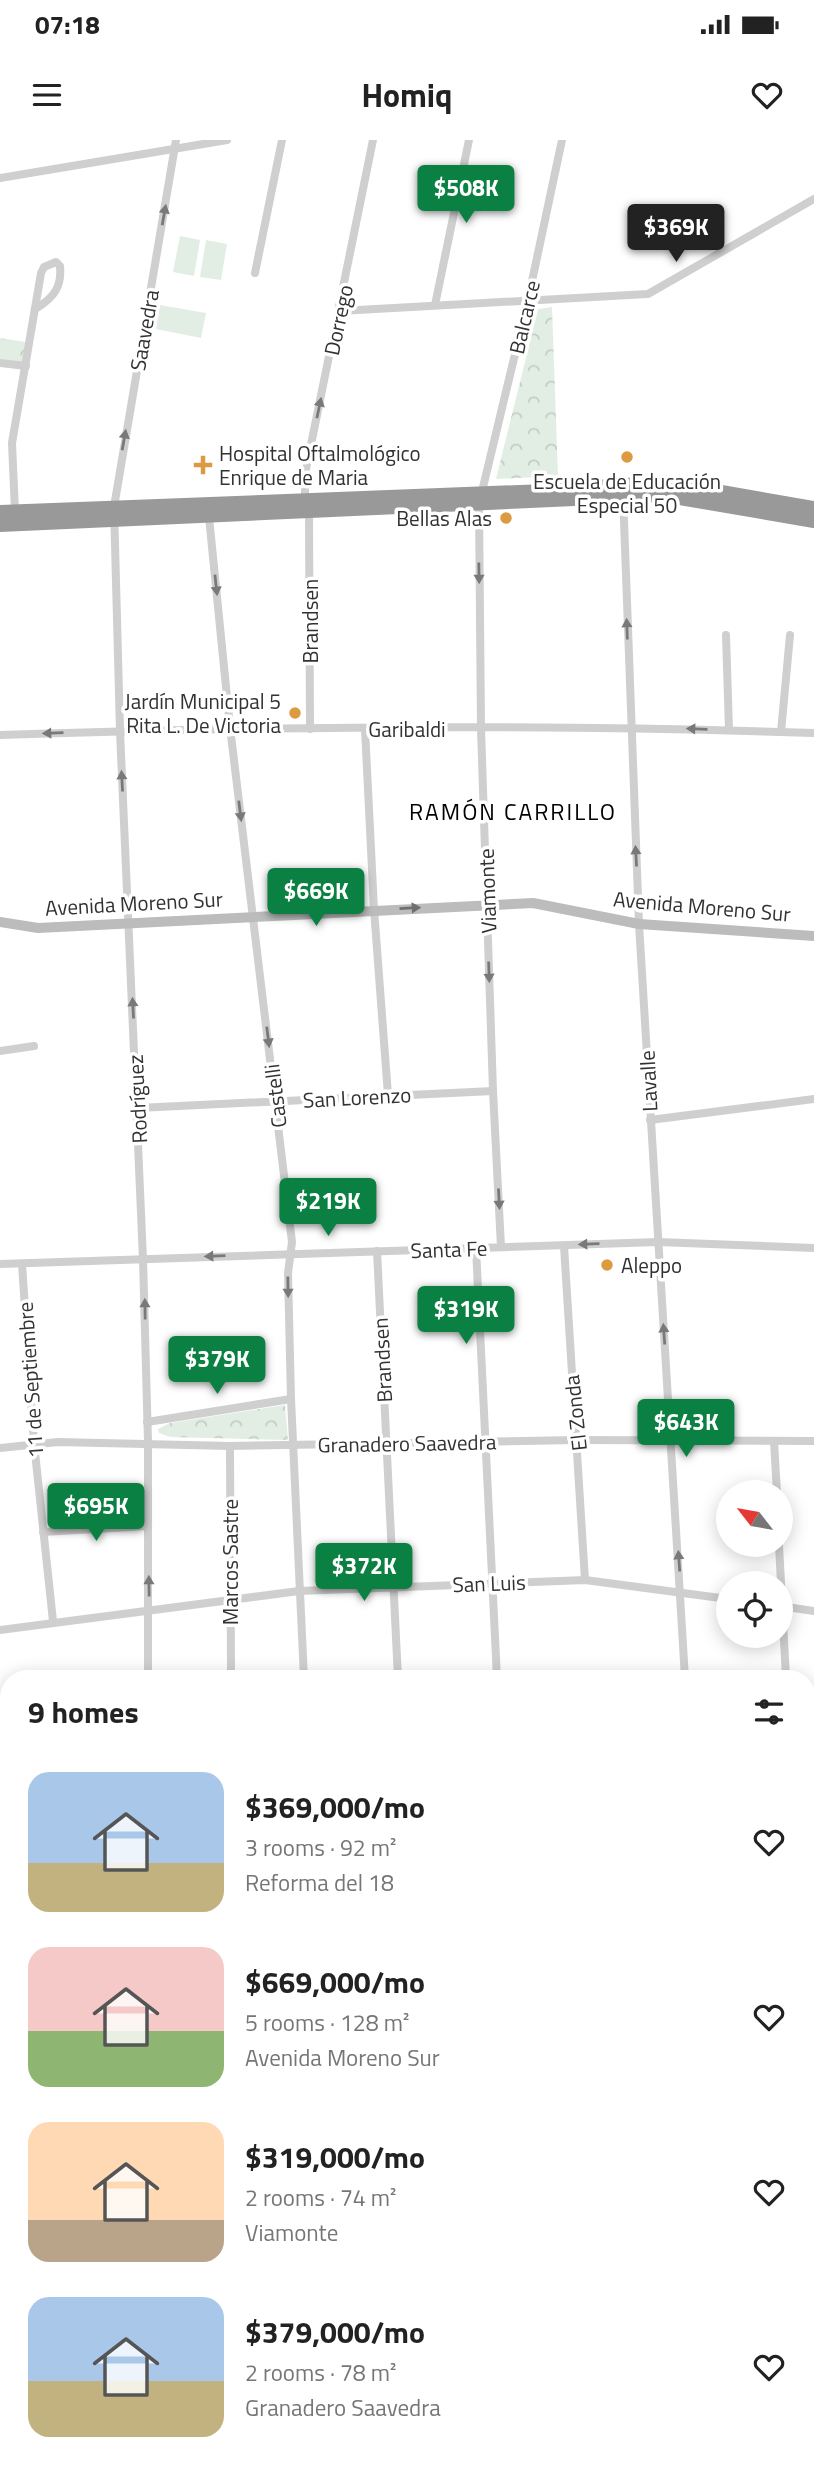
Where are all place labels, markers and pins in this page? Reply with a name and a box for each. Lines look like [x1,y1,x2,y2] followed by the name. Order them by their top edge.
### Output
[417,165,515,225] pin: $508K
[627,204,725,264] pin: $369K
[219,437,421,493] place label: Hospital Oftalmológico Enrique de Maria
[619,449,635,465] marker: Escuela de Educación Especial 50
[193,455,213,475] marker: Hospital Oftalmológico Enrique de Maria
[533,465,721,521] place label: Escuela de Educación Especial 50
[396,502,492,534] place label: Bellas Alas
[498,510,514,526] marker: Bellas Alas
[125,685,281,741] place label: Jardín Municipal 5 Rita L. De Victoria
[287,705,303,721] marker: Jardín Municipal 5 Rita L. De Victoria
[267,868,365,928] pin: $669K
[279,1178,377,1238] pin: $219K
[621,1249,682,1281] place label: Aleppo
[599,1257,615,1273] marker: Aleppo
[417,1286,515,1346] pin: $319K
[168,1336,266,1396] pin: $379K
[637,1400,735,1459] pin: $643K
[47,1484,145,1543] pin: $695K
[315,1544,413,1603] pin: $372K

